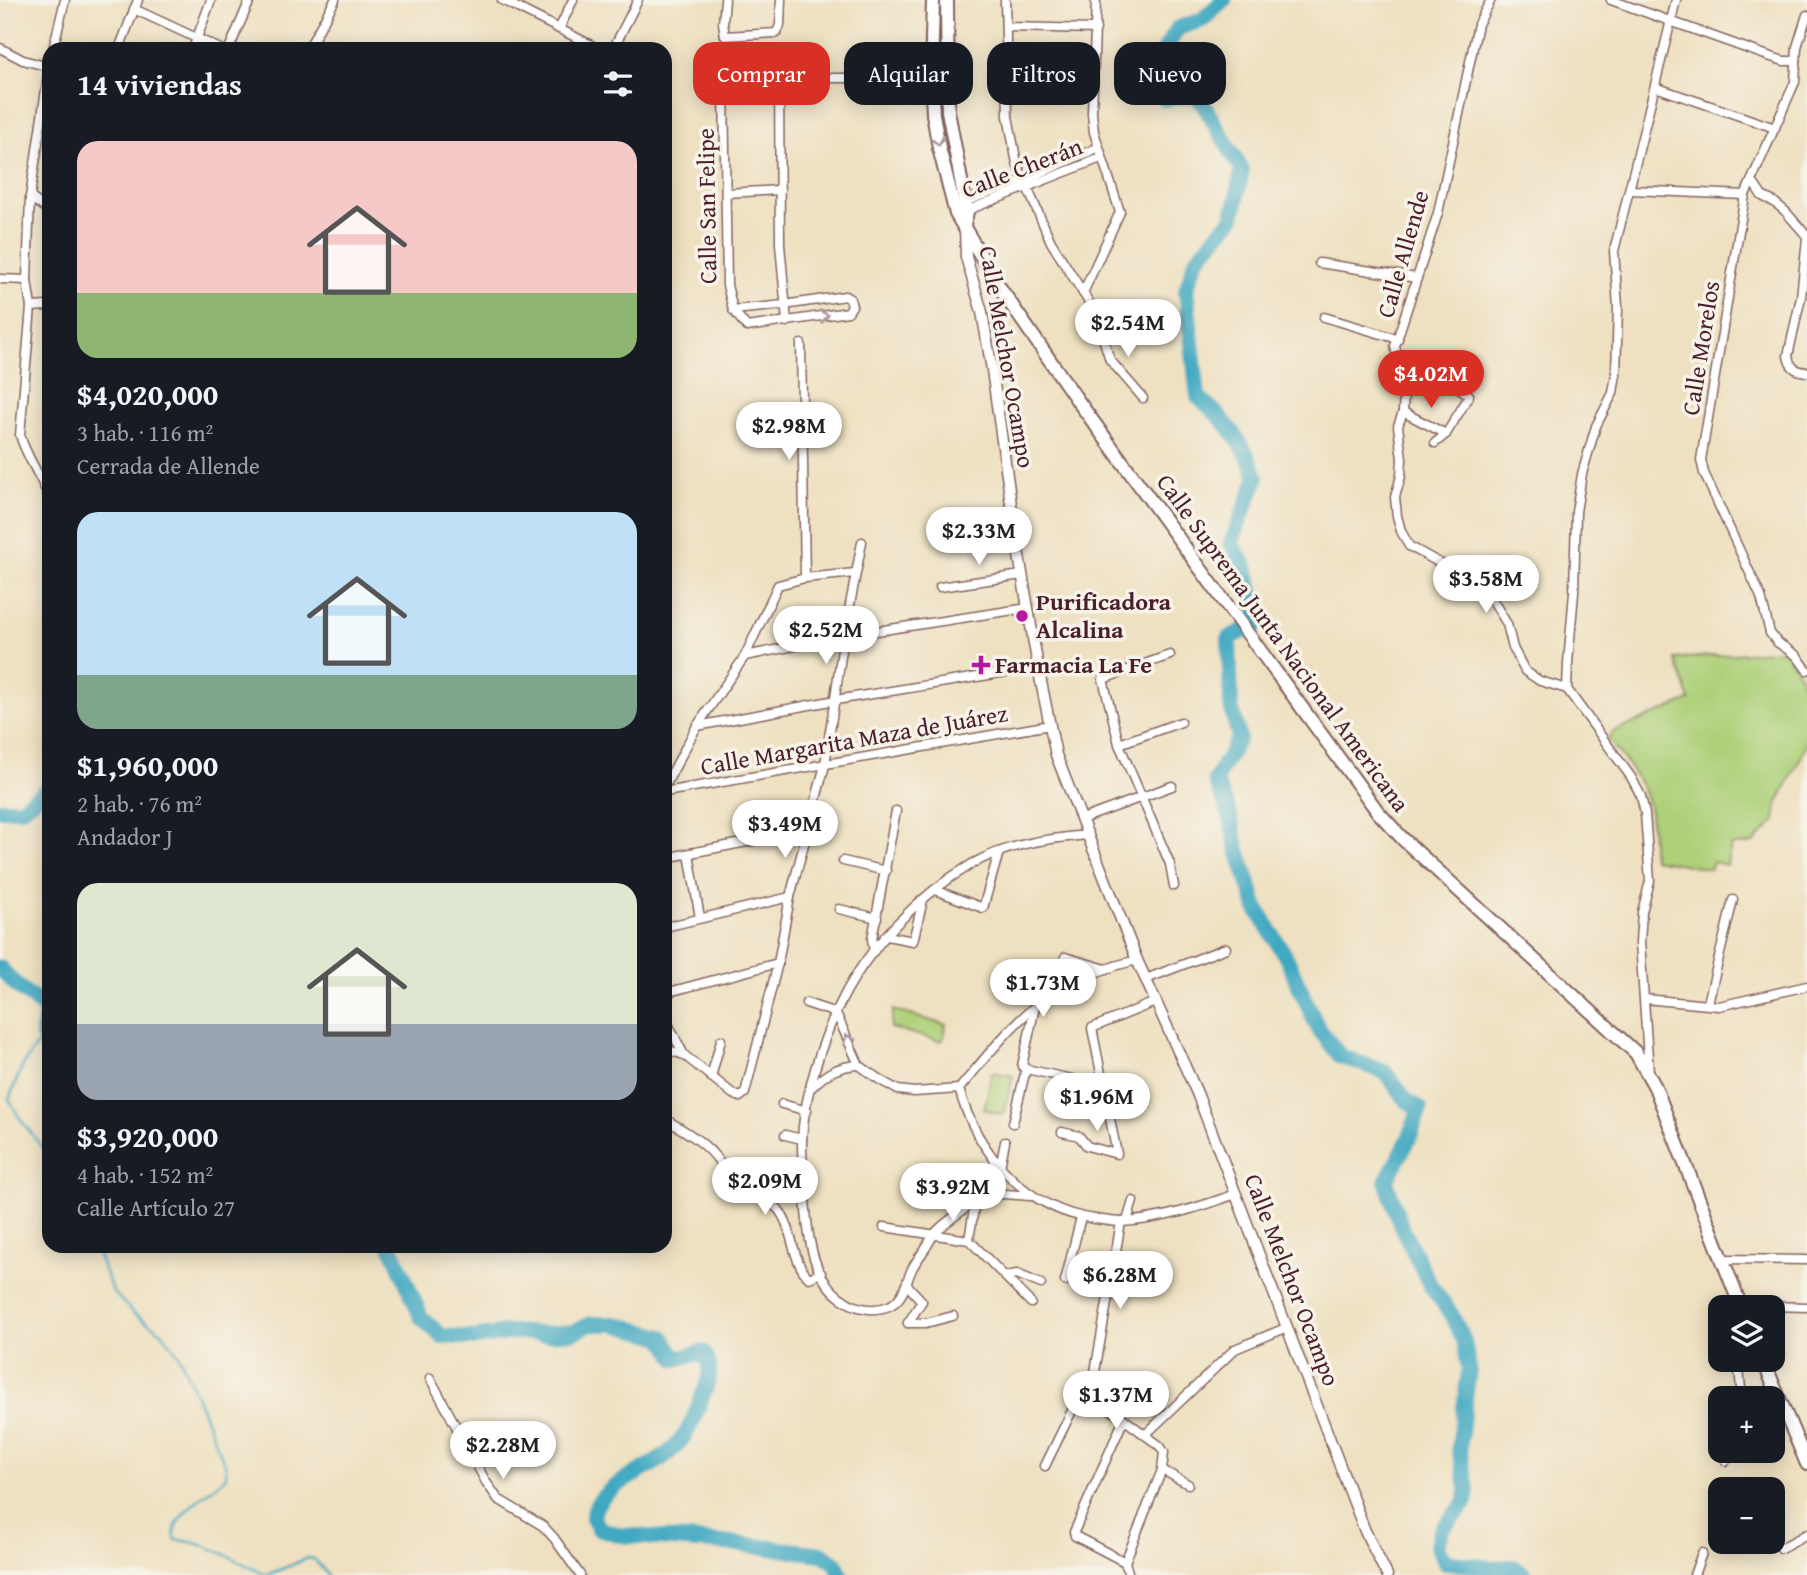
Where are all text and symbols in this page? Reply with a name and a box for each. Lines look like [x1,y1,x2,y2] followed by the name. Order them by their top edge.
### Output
[693,42,830,105] chip: Comprar
[844,42,973,105] chip: Alquilar
[987,42,1100,105] chip: Filtros
[1114,42,1226,105] chip: Nuevo
[77,62,242,106] text: 14 viviendas
[599,65,637,103] icon: filters
[688,128,725,284] street label: Calle San Felipe
[956,128,1088,207] street label: Calle Cherán
[930,135,945,147] one-way arrow
[1368,186,1437,322] street label: Calle Allende
[294,187,420,313] icon: home
[971,243,1044,471] street label: Calle Melchor Ocampo
[1673,278,1728,418] street label: Calle Morelos
[1071,300,1185,359] pin: $2.54M
[1091,305,1165,338] text: $2.54M
[818,309,830,324] one-way arrow
[1374,350,1488,410] pin: $4.02M
[1394,356,1468,389] text: $4.02M
[77,372,218,416] text: $4,020,000
[732,402,846,462] pin: $2.98M
[752,408,826,441] text: $2.98M
[77,416,213,449] text: 3 hab. · 116 m²
[77,449,260,482] text: Cerrada de Allende
[1149,466,1419,820] street label: Calle Suprema Junta Nacional Americana
[922,508,1036,567] pin: $2.33M
[942,513,1016,546] text: $2.33M
[1429,556,1543,615] pin: $3.58M
[294,558,420,684] icon: home
[1449,561,1523,594] text: $3.58M
[1036,584,1172,647] place label: Purificadora Alcalina
[769,606,883,666] pin: $2.52M
[1014,608,1030,624] marker: Purificadora Alcalina
[789,612,863,645] text: $2.52M
[995,647,1152,682] place label: Farmacia La Fe
[973,657,989,673] marker: Farmacia La Fe
[698,695,1010,784] street label: Calle Margarita Maza de Juárez
[77,743,218,787] text: $1,960,000
[77,787,202,820] text: 2 hab. · 76 m²
[728,800,842,860] pin: $3.49M
[748,806,822,839] text: $3.49M
[77,820,173,853] text: Andador J
[294,929,420,1055] icon: home
[986,960,1100,1019] pin: $1.73M
[1006,965,1080,998] text: $1.73M
[842,1034,856,1046] one-way arrow
[1040,1074,1154,1133] pin: $1.96M
[1060,1079,1134,1112] text: $1.96M
[77,1114,218,1158] text: $3,920,000
[77,1158,213,1191] text: 4 hab. · 152 m²
[708,1158,822,1217] pin: $2.09M
[728,1163,802,1196] text: $2.09M
[896,1164,1010,1223] pin: $3.92M
[916,1169,990,1202] text: $3.92M
[1236,1169,1349,1391] street label: Calle Melchor Ocampo
[77,1191,235,1224] text: Calle Artículo 27
[1063,1252,1177,1311] pin: $6.28M
[1083,1257,1157,1290] text: $6.28M
[1708,1295,1785,1554] map controls
[1708,1295,1785,1372] button: layers
[1059,1372,1173,1431] pin: $1.37M
[1079,1377,1153,1410] text: $1.37M
[1708,1386,1785,1463] button: +
[446,1422,560,1481] pin: $2.28M
[466,1427,540,1460] text: $2.28M
[1708,1477,1785,1554] button: −

